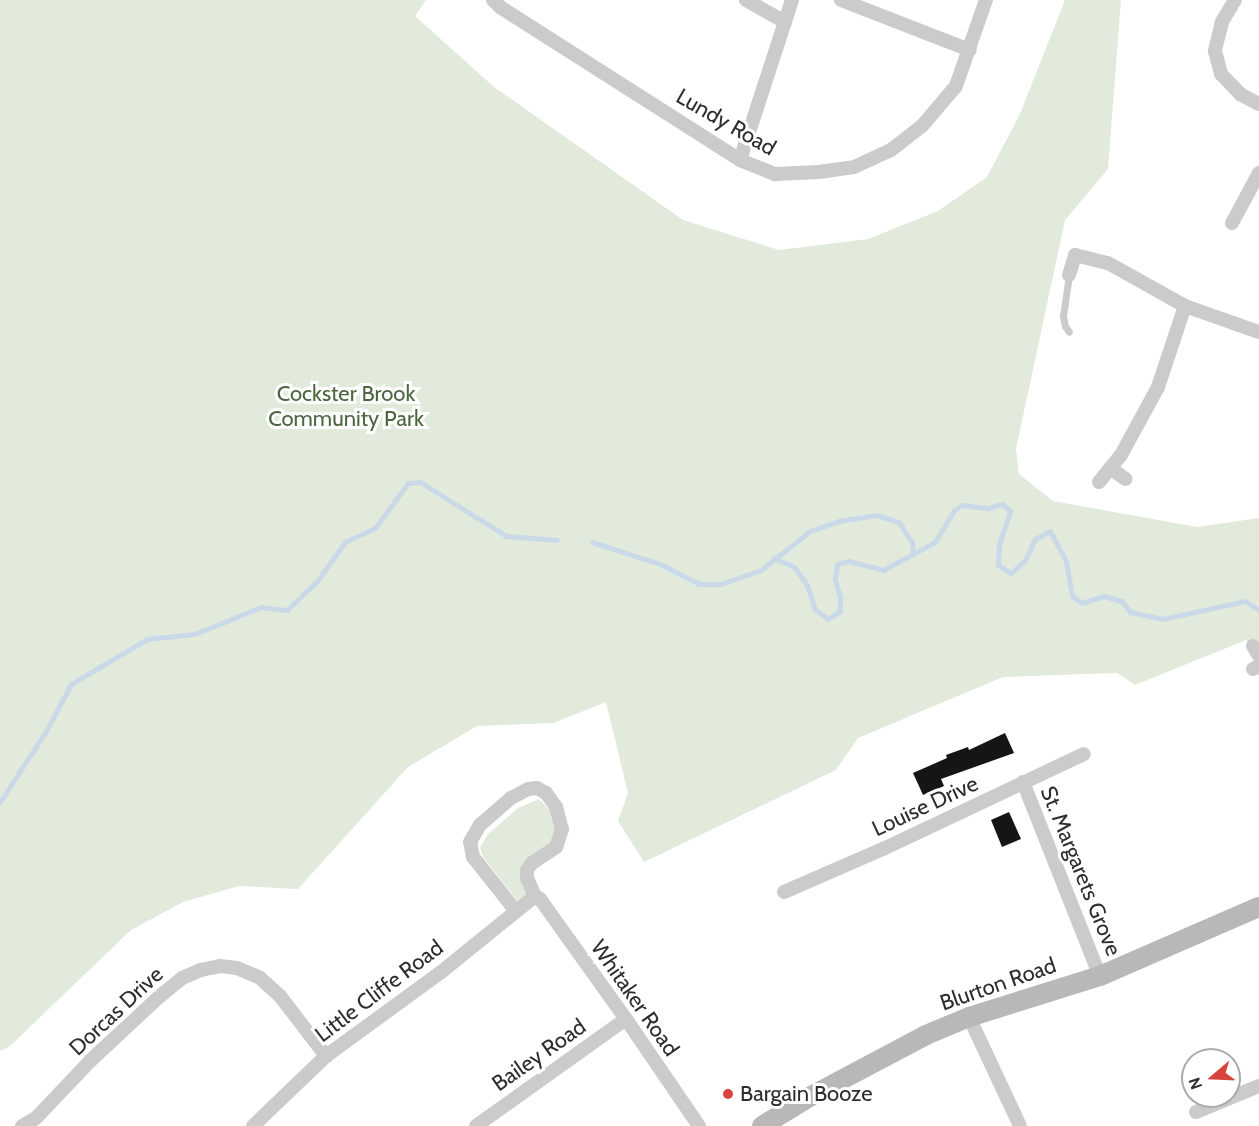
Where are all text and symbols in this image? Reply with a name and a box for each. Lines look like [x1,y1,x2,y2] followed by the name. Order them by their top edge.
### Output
[671,83,781,161] street label: Lundy Road
[268,380,424,432] park label: Cockster Brook Community Park
[868,770,982,842] street label: Louise Drive
[1035,782,1127,960] street label: St. Margarets Grove
[310,934,448,1048] street label: Little Cliffe Road
[585,935,685,1061] street label: Whitaker Road
[936,952,1060,1016] street label: Blurton Road
[64,961,168,1061] street label: Dorcas Drive
[487,1013,591,1097] street label: Bailey Road
[1181,1048,1241,1108] north arrow
[1185,1075,1206,1092] text: N
[740,1081,872,1107] place label: Bargain Booze
[721,1087,735,1101] marker: Bargain Booze

